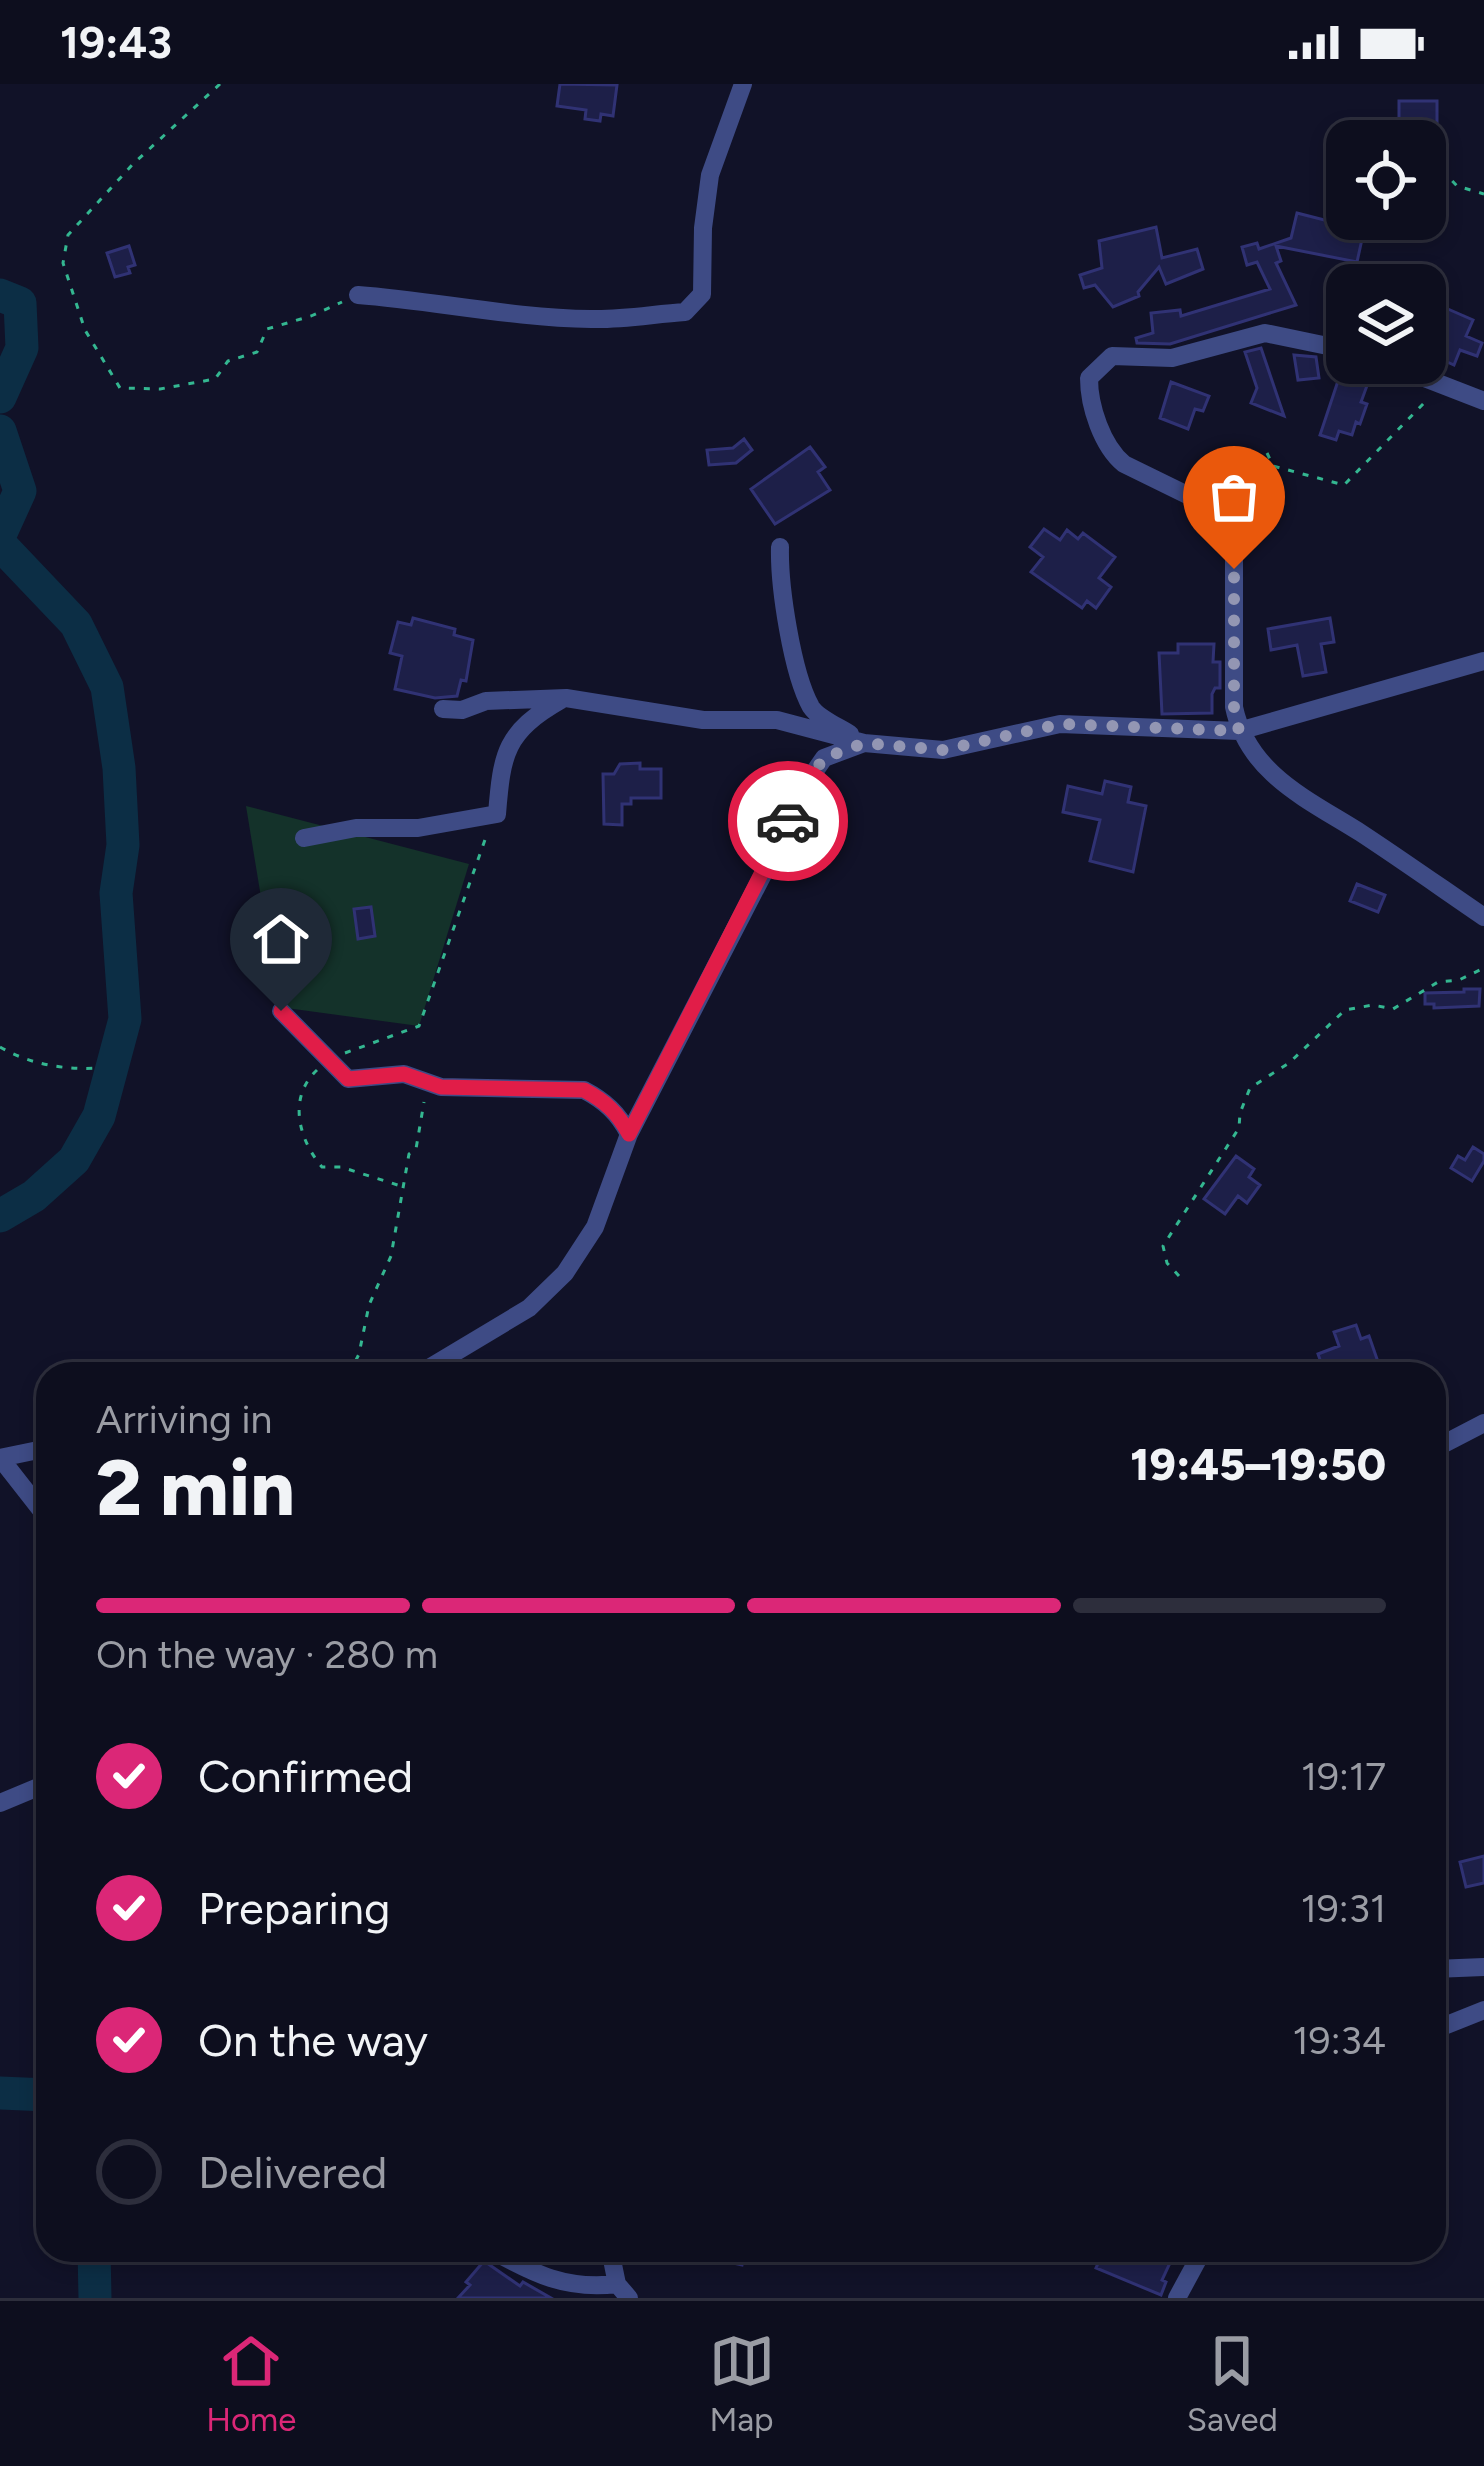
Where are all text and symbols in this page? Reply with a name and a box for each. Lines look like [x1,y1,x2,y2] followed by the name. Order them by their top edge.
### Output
[60,15,172,69] text: 19:43
[1326,120,1446,384] map controls
[1326,120,1446,240] button: locate
[1326,264,1446,384] button: layers
[1183,446,1285,569] pin
[1201,464,1267,530] icon: bag
[728,761,848,881] courier
[755,788,821,854] icon: car
[230,888,332,1011] pin
[248,906,314,972] icon: home
[96,1396,272,1443] text: Arriving in
[1130,1437,1386,1491] text: 19:45–19:50
[96,1441,295,1535] text: 2 min
[96,1631,438,1678] text: On the way · 280 m
[96,1743,162,1809] icon: check
[198,1749,413,1803] text: Confirmed
[1301,1753,1386,1800] text: 19:17
[96,1875,162,1941] icon: check
[198,1881,390,1935] text: Preparing
[1301,1885,1386,1932] text: 19:31
[96,2007,162,2073] icon: check
[198,2013,428,2067] text: On the way
[1293,2017,1386,2064] text: 19:34
[198,2145,387,2199] text: Delivered
[206,2328,296,2439] tab: Home
[709,2328,775,2439] tab: Map
[1187,2328,1278,2439] tab: Saved

